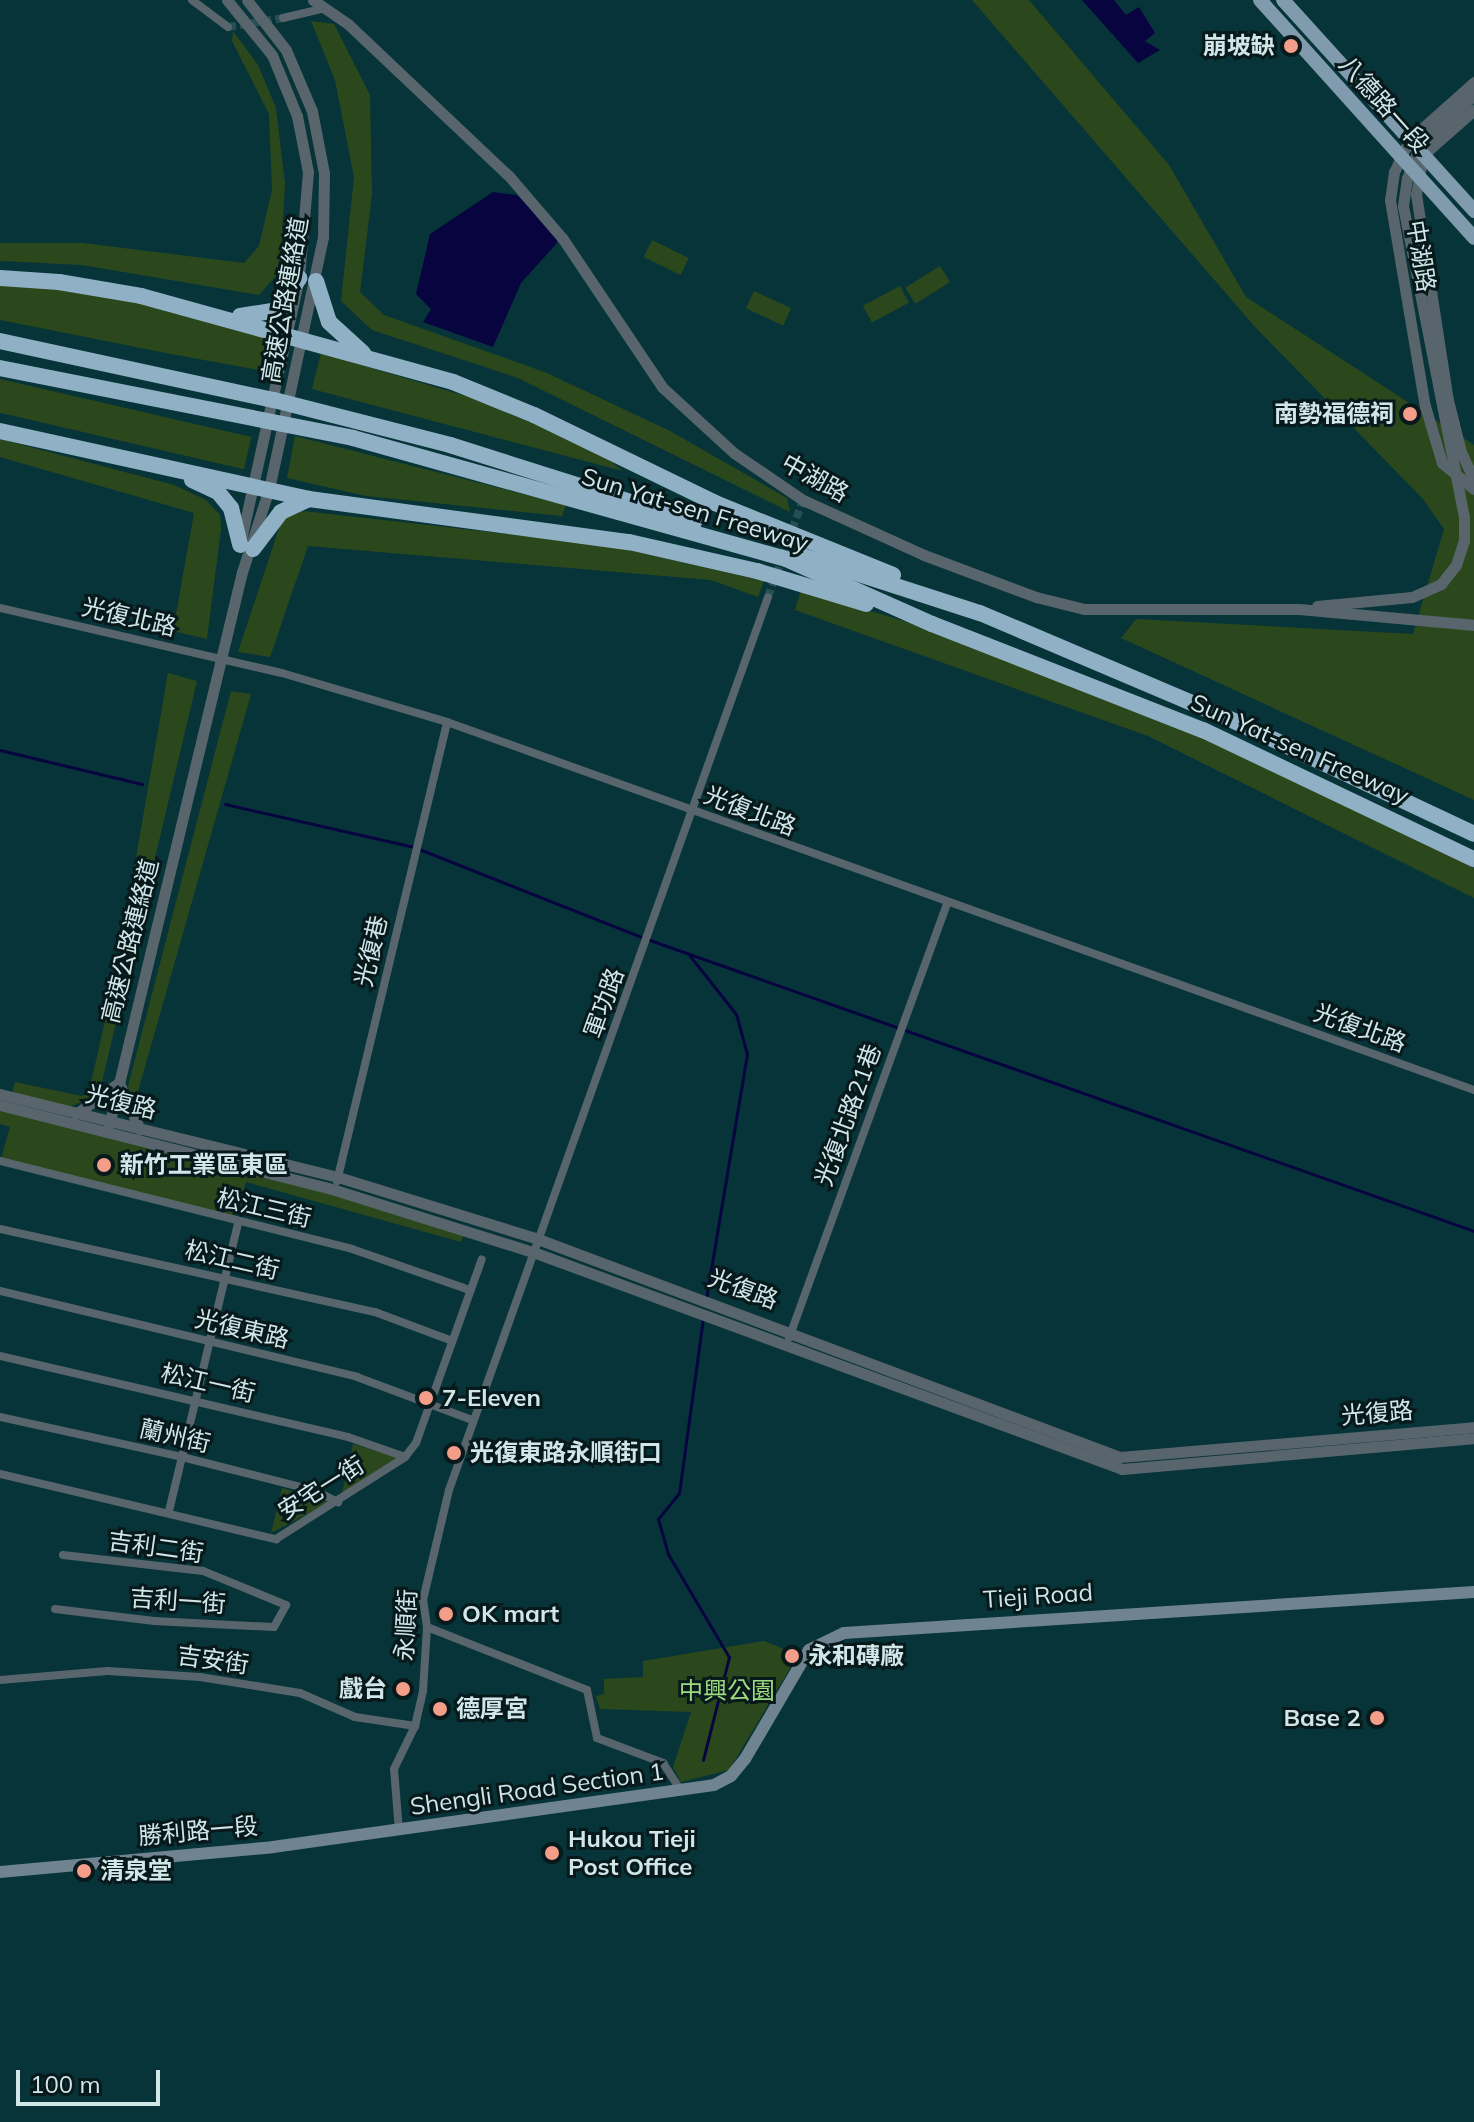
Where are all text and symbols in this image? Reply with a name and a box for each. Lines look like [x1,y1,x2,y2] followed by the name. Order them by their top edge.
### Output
[1203,32,1275,60] place label: 崩坡缺
[1282,37,1300,55] marker: 崩坡缺
[1333,50,1435,158] street label: 八德路一段
[256,215,314,385] street label: 高速公路連絡道
[1401,218,1441,294] street label: 中湖路
[1274,400,1394,428] place label: 南勢福德祠
[1401,405,1419,423] marker: 南勢福德祠
[777,448,853,508] street label: 中湖路
[578,462,812,558] street label: Sun Yat-sen Freeway
[79,592,179,642] street label: 光復北路
[1187,688,1413,810] street label: Sun Yat-sen Freeway
[700,780,800,842] street label: 光復北路
[96,856,164,1026] street label: 高速公路連絡道
[349,913,393,989] street label: 光復巷
[578,964,630,1042] street label: 軍功路
[1310,998,1410,1058] street label: 光復北路
[809,1040,887,1190] street label: 光復北路21巷
[83,1079,159,1125] street label: 光復路
[120,1151,288,1179] place label: 新竹工業區東區
[95,1156,113,1174] marker: 新竹工業區東區
[214,1183,314,1233] street label: 松江三街
[182,1235,282,1285] street label: 松江二街
[704,1263,782,1315] street label: 光復路
[192,1304,292,1354] street label: 光復東路
[158,1358,258,1408] street label: 松江一街
[442,1384,541,1412] place label: 7-Eleven
[417,1389,435,1407] marker: 7-Eleven
[1340,1396,1414,1430] street label: 光復路
[137,1414,213,1458] street label: 蘭州街
[470,1439,662,1467] place label: 光復東路永順街口
[445,1444,463,1462] marker: 光復東路永順街口
[273,1450,369,1526] street label: 安宅一街
[106,1526,206,1568] street label: 吉利二街
[982,1578,1094,1614] street label: Tieji Road
[129,1583,227,1619] street label: 吉利一街
[390,1588,422,1662] street label: 永順街
[462,1600,559,1628] place label: OK mart
[437,1605,455,1623] marker: OK mart
[175,1641,251,1679] street label: 吉安街
[808,1642,904,1670] place label: 永和磚廠
[783,1647,801,1665] marker: 永和磚廠
[339,1675,387,1703] place label: 戲台
[679,1677,775,1705] park label: 中興公園
[394,1680,412,1698] marker: 戲台
[456,1695,528,1723] place label: 德厚宮
[431,1700,449,1718] marker: 德厚宮
[1283,1704,1361,1732] place label: Base 2
[1368,1709,1386,1727] marker: Base 2
[408,1757,666,1821] street label: Shengli Road Section 1
[137,1811,259,1851] street label: 勝利路一段
[568,1825,696,1881] place label: Hukou Tieji Post Office
[543,1844,561,1862] marker: Hukou Tieji Post Office
[100,1857,172,1885] place label: 清泉堂
[75,1862,93,1880] marker: 清泉堂
[20,2054,164,2104] scale bar
[30,2069,101,2099] text: 100 m

